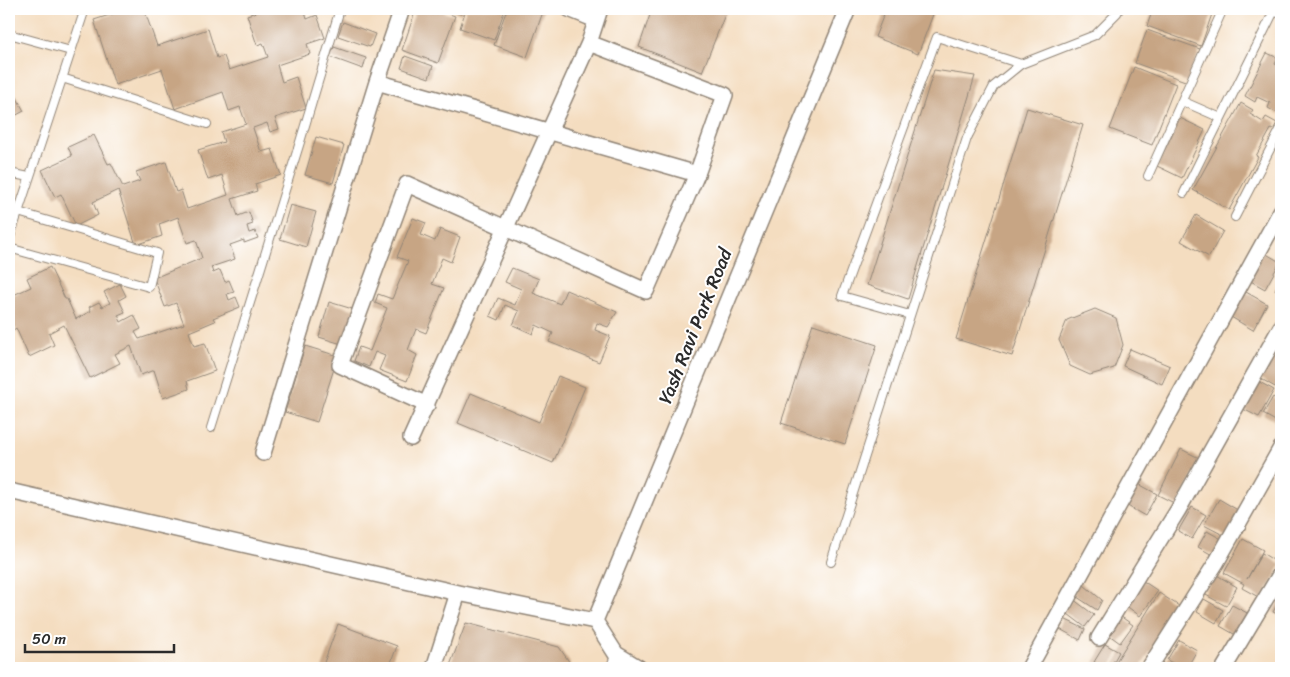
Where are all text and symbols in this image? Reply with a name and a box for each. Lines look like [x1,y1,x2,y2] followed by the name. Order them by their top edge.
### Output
[649,241,742,409] street label: Yash Ravi Park Road
[25,622,174,654] scale bar
[32,626,67,652] text: 50 m

